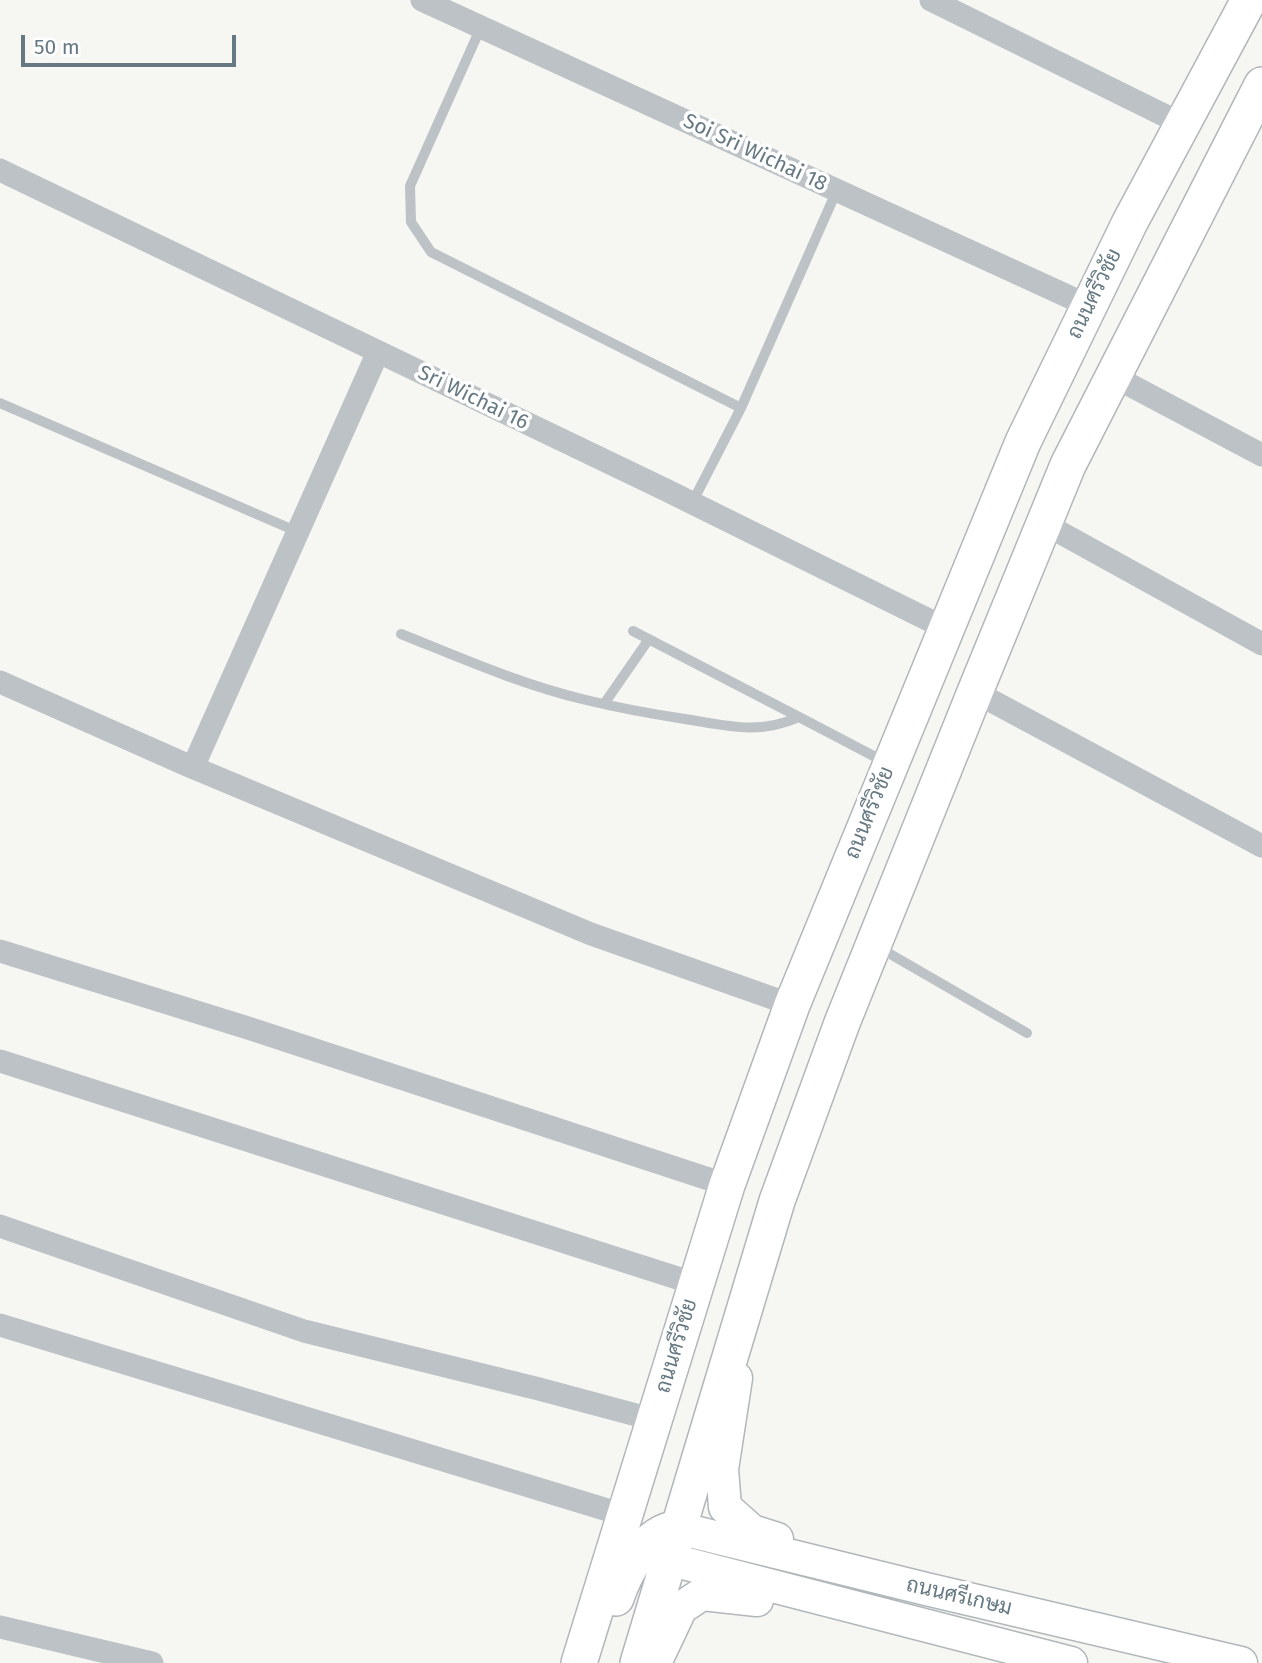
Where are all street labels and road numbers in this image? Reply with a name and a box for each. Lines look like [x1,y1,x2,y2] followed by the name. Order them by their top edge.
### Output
[679,109,831,197] street label: Soi Sri Wichai 18
[1062,245,1128,343] street label: ถนนศรีวิชัย
[414,360,532,436] street label: Sri Wichai 16
[840,763,900,863] street label: ถนนศรีวิชัย
[651,1296,703,1396] street label: ถนนศรีวิชัย
[904,1573,1014,1621] street label: ถนนศรีเกษม

